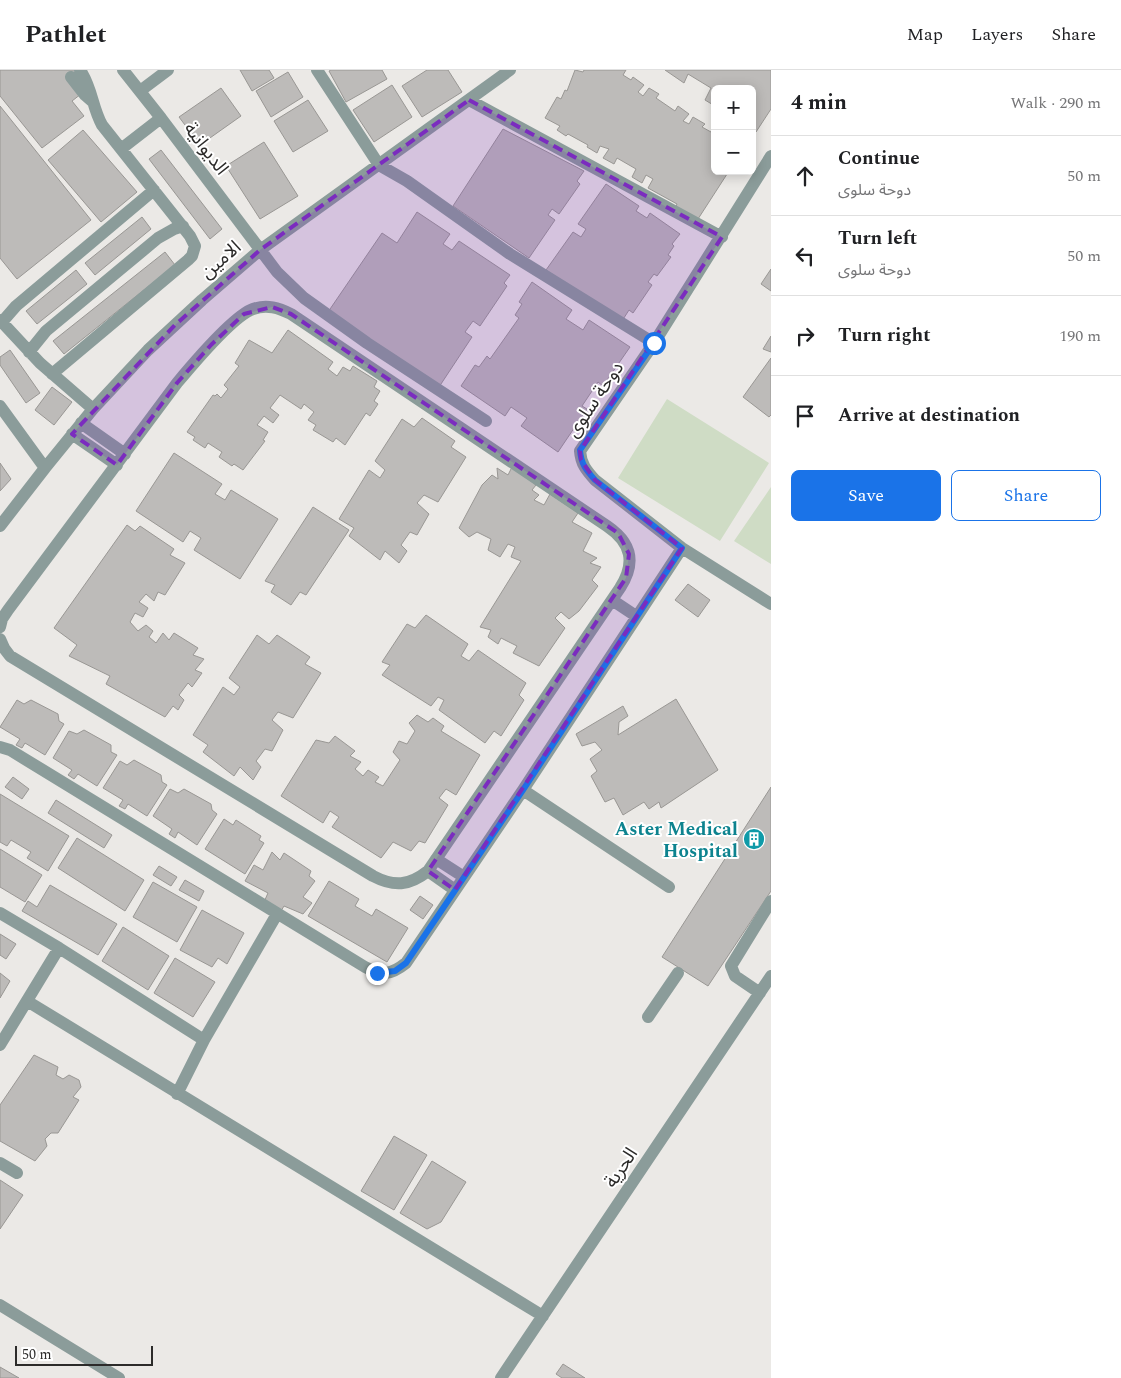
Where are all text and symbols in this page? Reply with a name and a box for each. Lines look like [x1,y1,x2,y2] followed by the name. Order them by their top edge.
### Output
[25,17,107,53] text: Pathlet
[907,21,943,48] text: Map
[971,21,1023,48] text: Layers
[1051,21,1096,48] text: Share
[711,85,756,175] map controls
[711,85,756,130] button: +
[791,87,847,119] text: 4 min
[1010,91,1101,115] text: Walk · 290 m
[176,116,235,182] street label: الديوانية
[711,130,756,175] button: −
[838,144,920,173] text: Continue
[791,162,819,190] icon: ahead
[1067,164,1101,188] text: 50 m
[838,178,911,202] text: دوحة سلوى
[838,224,917,253] text: Turn left
[194,234,248,286] street label: الامين
[791,242,819,270] icon: left
[1067,244,1101,268] text: 50 m
[838,258,911,282] text: دوحة سلوى
[838,321,931,350] text: Turn right
[791,322,819,350] icon: right
[1059,324,1101,348] text: 190 m
[643,332,666,355] route start
[559,356,632,444] street label: دوحة سلوى
[838,401,1020,430] text: Arrive at destination
[791,402,819,430] icon: arrive
[791,470,941,521] button: Save
[951,470,1101,521] button: Share
[615,815,738,866] place label: Aster Medical Hospital
[742,827,766,851] building icon: Aster Medical Hospital
[366,962,389,985] route end
[597,1142,645,1194] street label: الحرية
[15,1343,152,1366] scale bar
[22,1344,52,1365] text: 50 m

